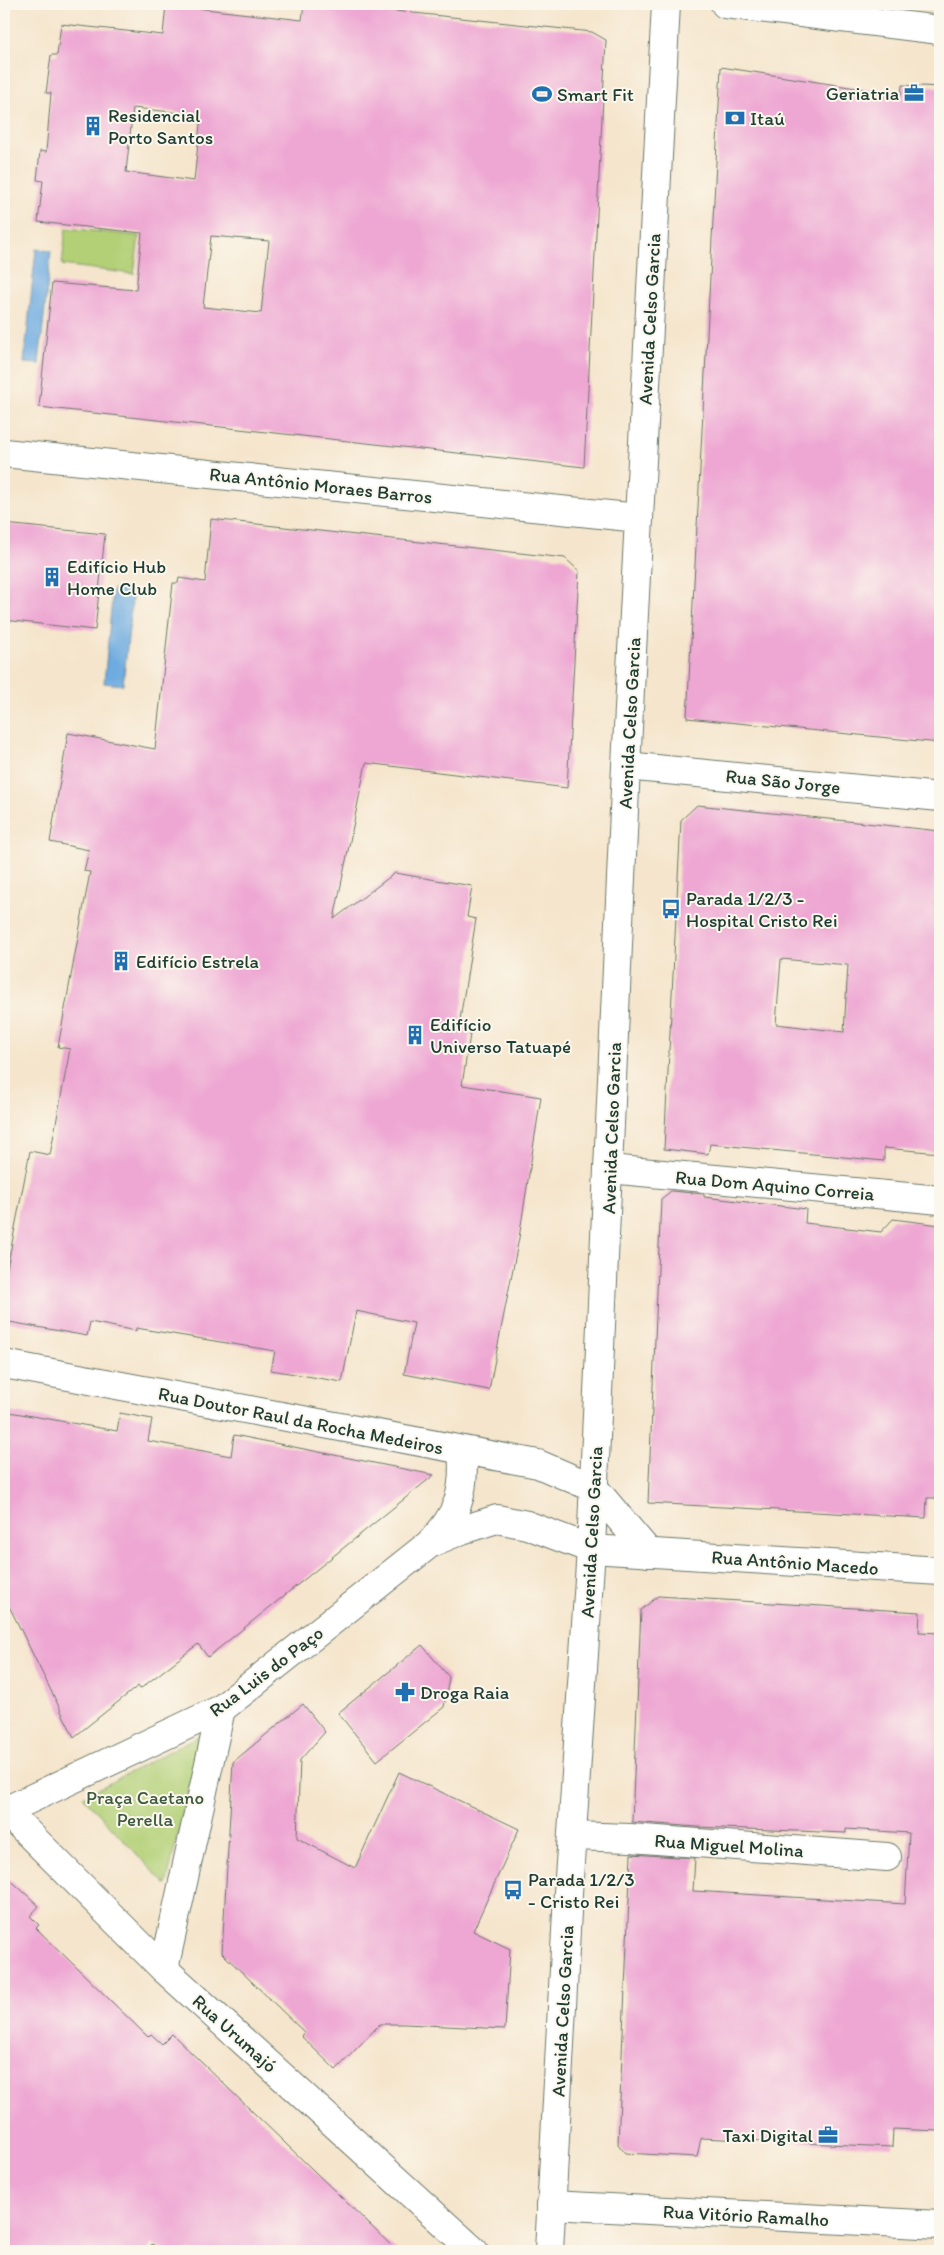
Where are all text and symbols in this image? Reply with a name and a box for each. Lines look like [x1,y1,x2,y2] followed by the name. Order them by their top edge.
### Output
[826,82,899,105] place label: Geriatria
[903,82,925,104] office icon: Geriatria
[531,83,553,105] sports icon: Smart Fit
[557,83,634,106] place label: Smart Fit
[108,104,213,149] place label: Residencial Porto Santos
[724,107,746,129] bank icon: Itaú
[750,107,785,130] place label: Itaú
[82,115,104,137] building icon: Residencial Porto Santos
[634,233,665,405] street label: Avenida Celso Garcia
[208,462,434,509] street label: Rua Antônio Moraes Barros
[67,555,166,600] place label: Edifício Hub Home Club
[41,566,63,588] building icon: Edifício Hub Home Club
[614,637,645,809] street label: Avenida Celso Garcia
[724,764,842,799] street label: Rua São Jorge
[686,887,838,932] place label: Parada 1/2/3 - Hospital Cristo Rei
[660,898,682,920] bus stop icon: Parada 1/2/3 - Hospital Cristo Rei
[110,950,132,972] building icon: Edifício Estrela
[136,950,259,973] place label: Edifício Estrela
[430,1013,571,1058] place label: Edifício Universo Tatuapé
[404,1024,426,1046] building icon: Edifício Universo Tatuapé
[597,1042,626,1214] street label: Avenida Celso Garcia
[674,1165,876,1206] street label: Rua Dom Aquino Correia
[156,1382,445,1459] street label: Rua Doutor Raul da Rocha Medeiros
[576,1446,607,1618] street label: Avenida Celso Garcia
[711,1545,879,1580] street label: Rua Antônio Macedo
[205,1621,328,1722] street label: Rua Luis do Paço
[394,1681,416,1703] pharmacy icon: Droga Raia
[420,1681,509,1704] place label: Droga Raia
[86,1786,204,1831] park label: Praça Caetano Perella
[654,1829,804,1862] street label: Rua Miguel Molina
[528,1868,635,1913] place label: Parada 1/2/3 - Cristo Rei
[502,1879,524,1901] bus stop icon: Parada 1/2/3 - Cristo Rei
[547,1925,578,2097] street label: Avenida Celso Garcia
[188,1989,282,2077] street label: Rua Urumajó
[723,2124,814,2147] place label: Taxi Digital
[817,2124,839,2146] office icon: Taxi Digital
[662,2200,830,2231] street label: Rua Vitório Ramalho

